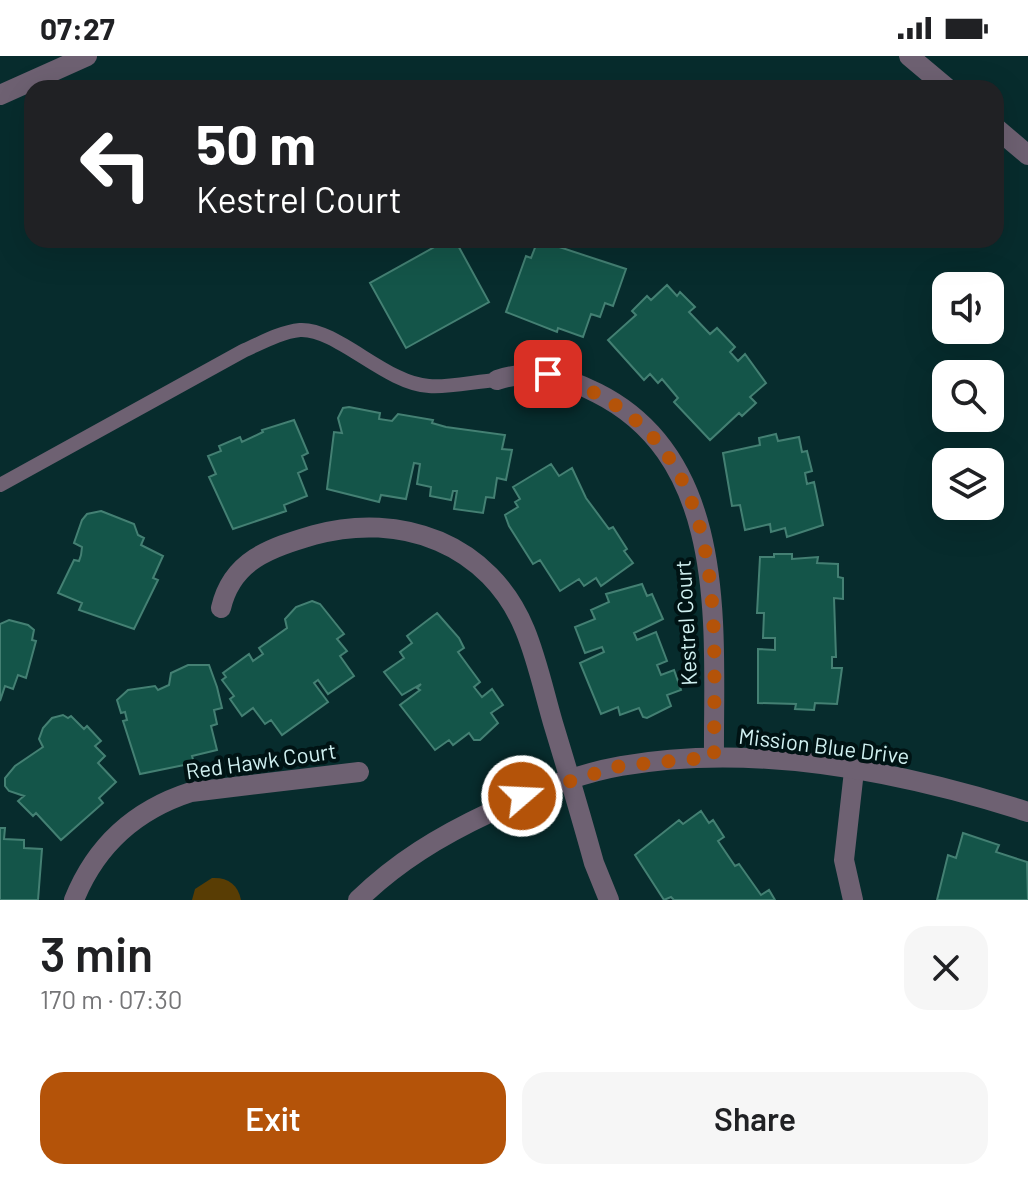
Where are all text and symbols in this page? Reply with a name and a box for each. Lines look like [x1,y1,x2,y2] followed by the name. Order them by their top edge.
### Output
[40,10,115,46] text: 07:27
[196,109,316,176] text: 50 m
[64,112,168,216] icon: left
[196,177,402,220] text: Kestrel Court
[932,272,1004,520] map controls
[932,272,1004,344] button: sound
[514,340,582,408] pin
[526,352,570,396] icon: arrive
[932,360,1004,432] button: search
[932,448,1004,520] button: layers
[669,560,701,687] street label: Kestrel Court
[737,722,911,768] street label: Mission Blue Drive
[184,737,338,783] street label: Red Hawk Court
[480,754,564,838] position arrow
[40,924,153,982] text: 3 min
[904,926,988,1010] button: close
[40,983,183,1014] text: 170 m · 07:30
[40,1072,506,1164] button: Exit
[522,1072,988,1164] button: Share

